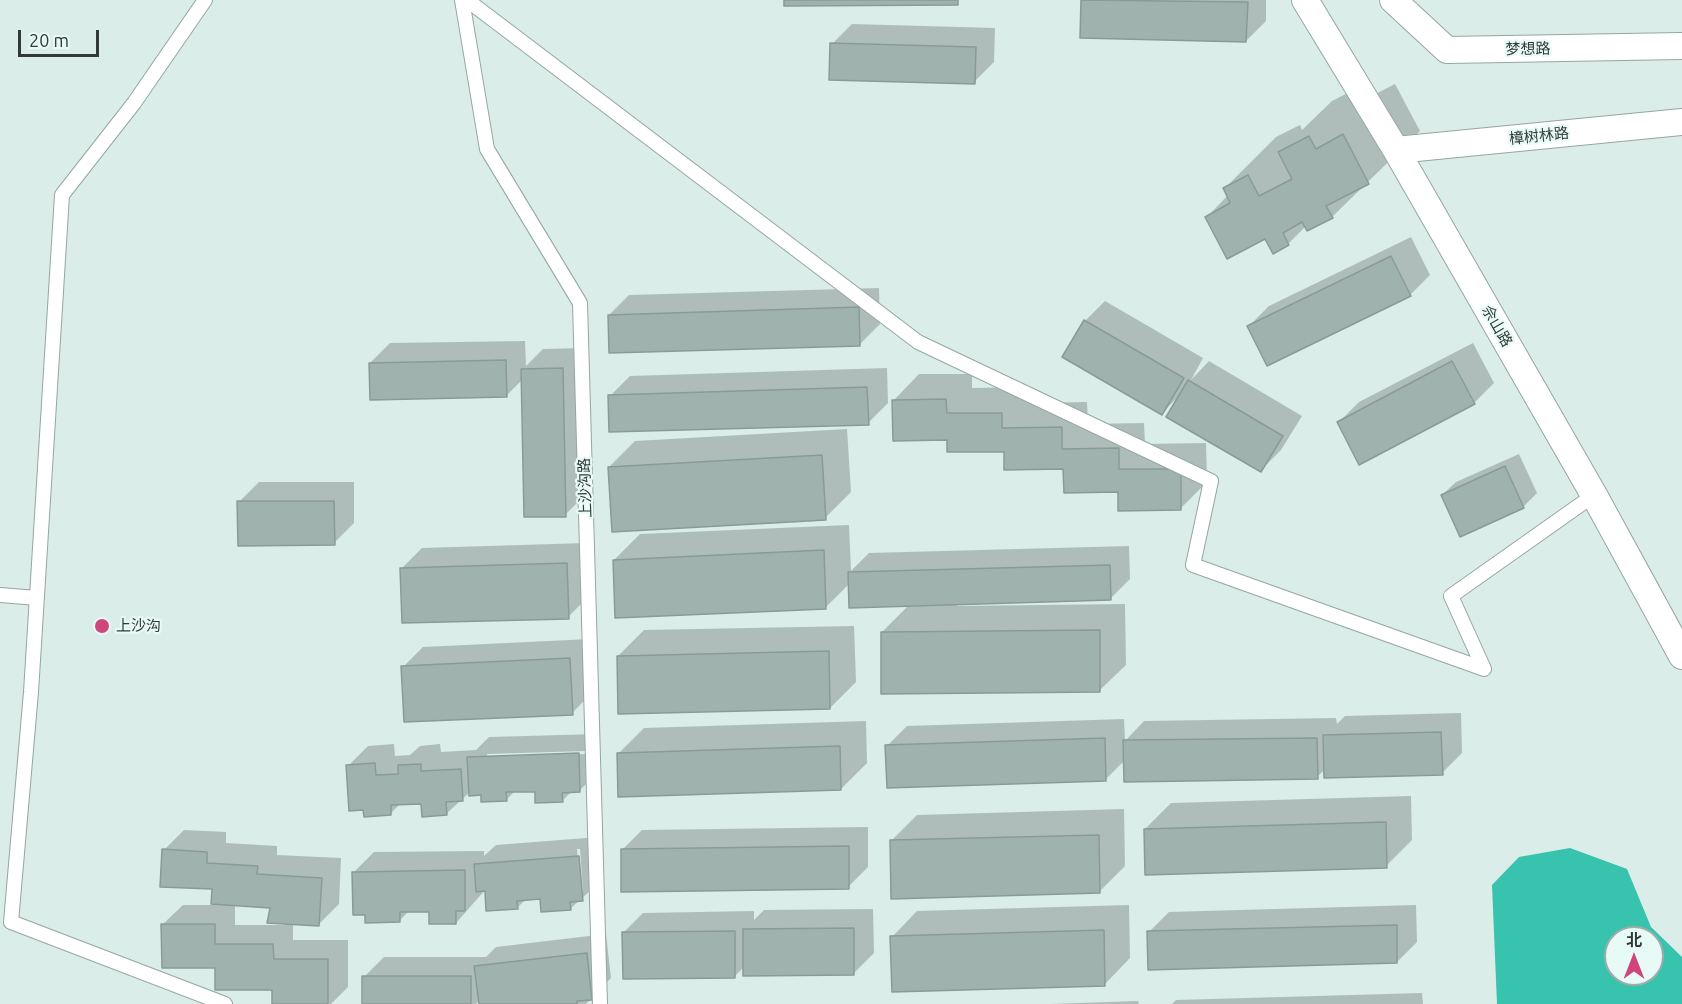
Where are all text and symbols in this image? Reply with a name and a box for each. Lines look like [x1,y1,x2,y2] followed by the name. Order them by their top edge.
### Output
[21,18,102,56] scale bar
[29,30,69,50] text: 20 m
[1505,40,1551,58] street label: 梦想路
[1508,124,1570,148] street label: 樟树林路
[1478,302,1516,350] street label: 佘山路
[575,458,595,518] street label: 上沙沟路
[93,617,111,635] marker: 上沙沟
[116,617,161,635] place label: 上沙沟
[1604,926,1664,986] north arrow
[1626,931,1642,949] text: 北

